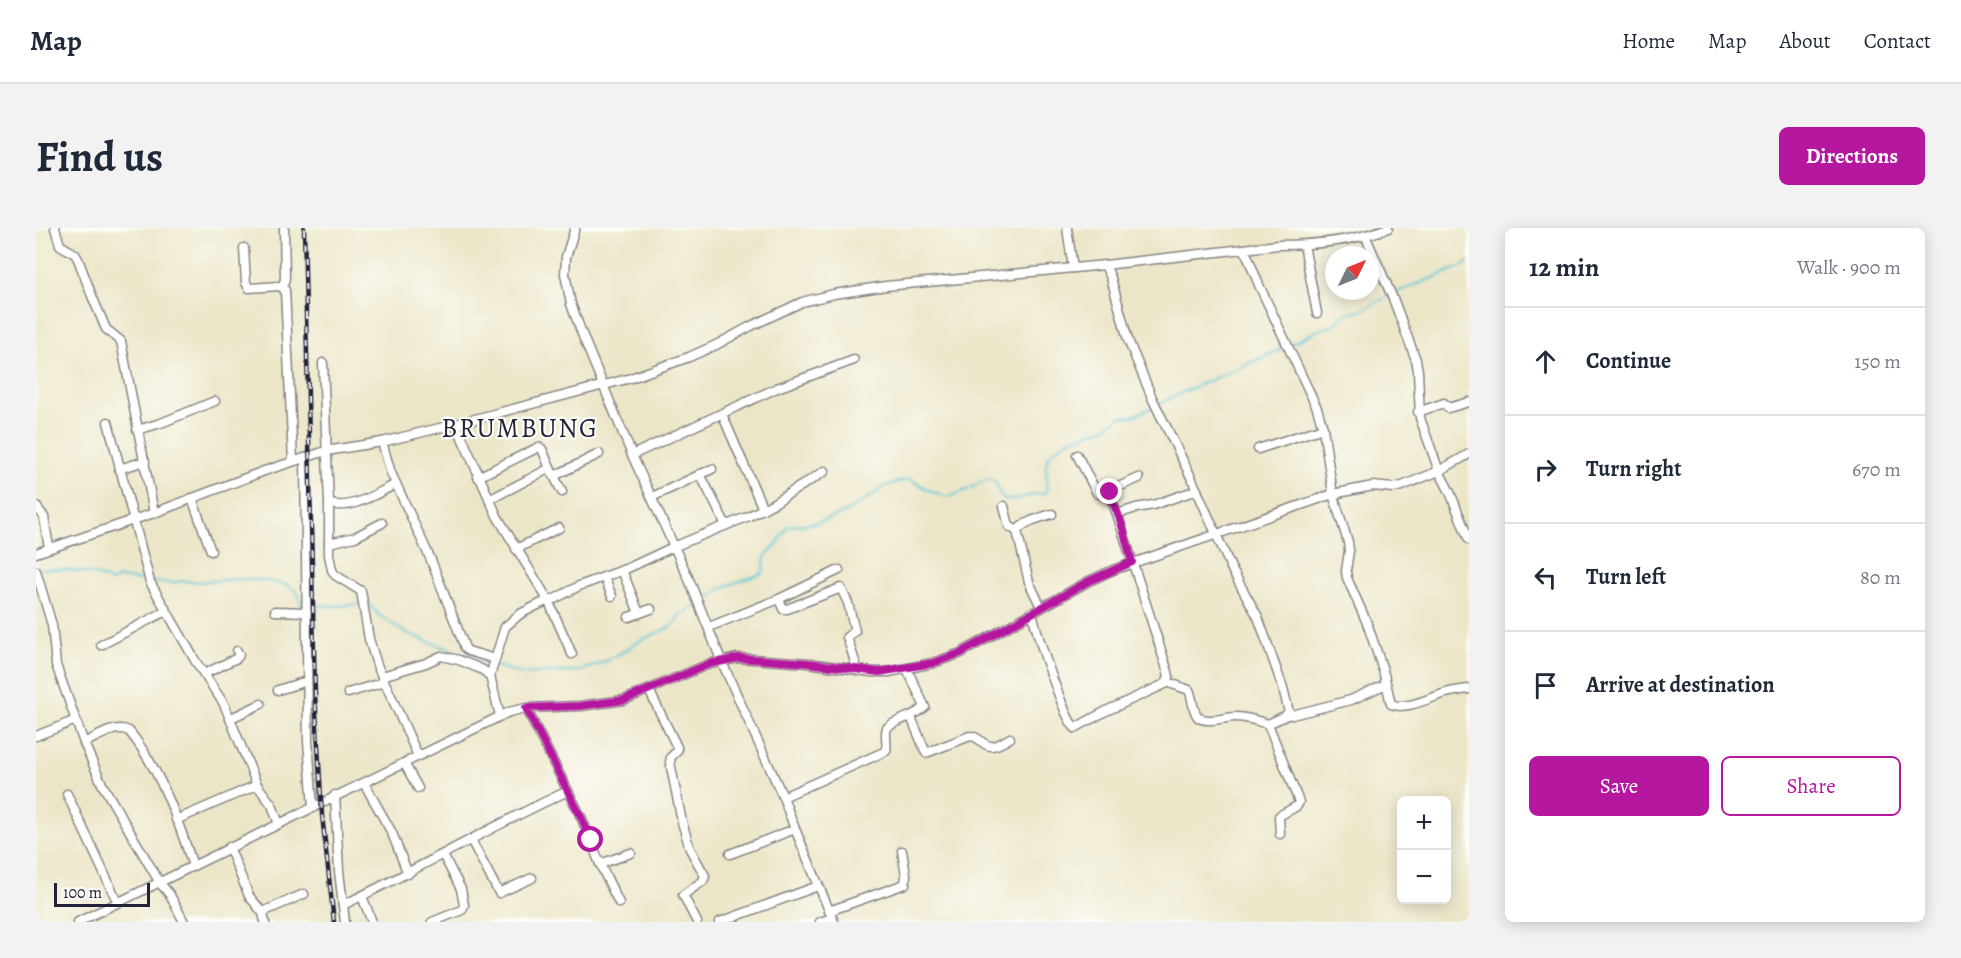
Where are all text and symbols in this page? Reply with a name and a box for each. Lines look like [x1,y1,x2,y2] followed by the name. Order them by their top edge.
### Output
[30,22,82,60] text: Map
[1622,27,1675,55] text: Home
[1708,27,1746,55] text: Map
[1779,27,1831,55] text: About
[1864,27,1931,55] text: Contact
[1779,127,1925,185] button: Directions
[36,128,163,185] text: Find us
[1325,246,1379,300] north arrow
[1529,250,1599,285] text: 12 min
[1797,254,1901,281] text: Walk · 900 m
[1529,345,1562,378] icon: ahead
[1586,346,1671,376] text: Continue
[1854,348,1901,375] text: 150 m
[441,410,599,446] district label: BRUMBUNG
[1529,453,1562,486] icon: right
[1586,454,1682,484] text: Turn right
[1852,456,1901,483] text: 670 m
[1096,478,1122,504] route end
[1529,561,1562,594] icon: left
[1586,562,1666,592] text: Turn left
[1860,564,1901,591] text: 80 m
[1529,669,1562,702] icon: arrive
[1586,670,1775,700] text: Arrive at destination
[1529,756,1709,816] button: Save
[1721,756,1901,816] button: Share
[1397,796,1451,904] map controls
[1397,796,1451,850] button: +
[577,826,603,852] route start
[1397,850,1451,904] button: −
[54,880,150,908] scale bar
[63,882,102,904] text: 100 m

